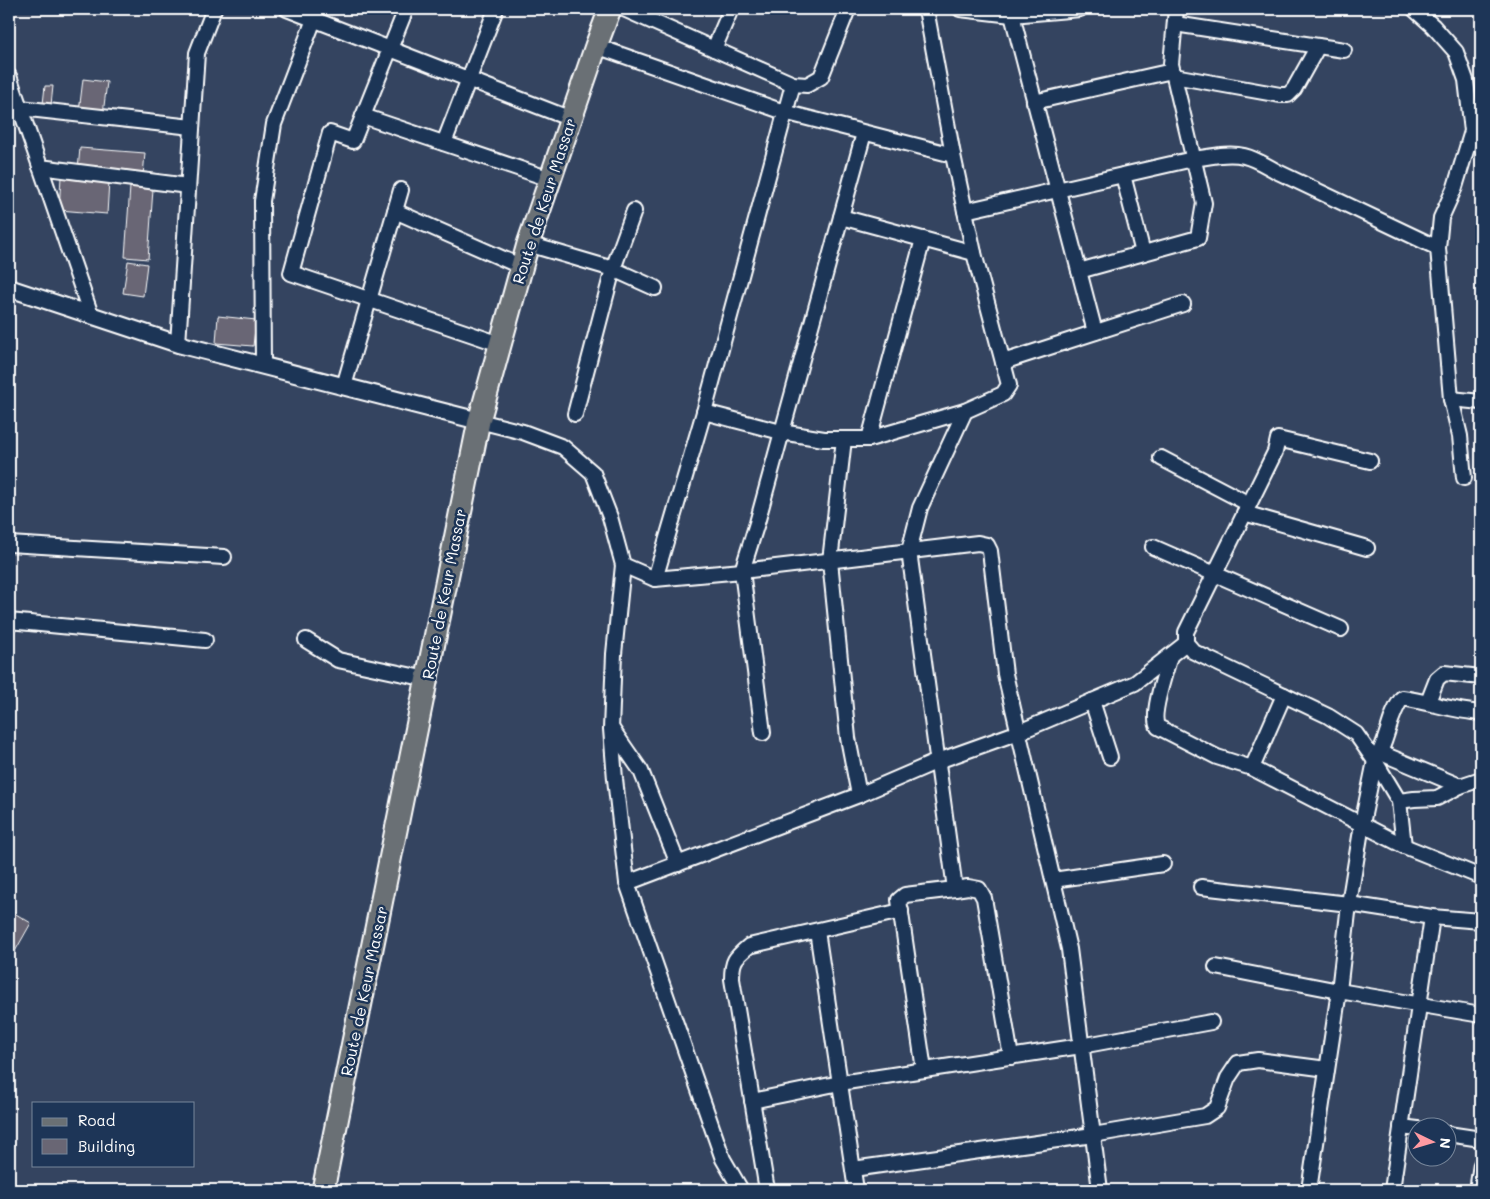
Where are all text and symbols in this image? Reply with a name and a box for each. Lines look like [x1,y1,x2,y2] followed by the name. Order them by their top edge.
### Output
[507,115,580,287] street label: Route de Keur Massar
[417,507,470,681] street label: Route de Keur Massar
[335,904,392,1078] street label: Route de Keur Massar
[32,1102,195,1166] legend
[78,1110,115,1130] text: Road
[1408,1116,1458,1166] north arrow
[78,1136,135,1156] text: Building
[1436,1137,1455,1149] text: N

